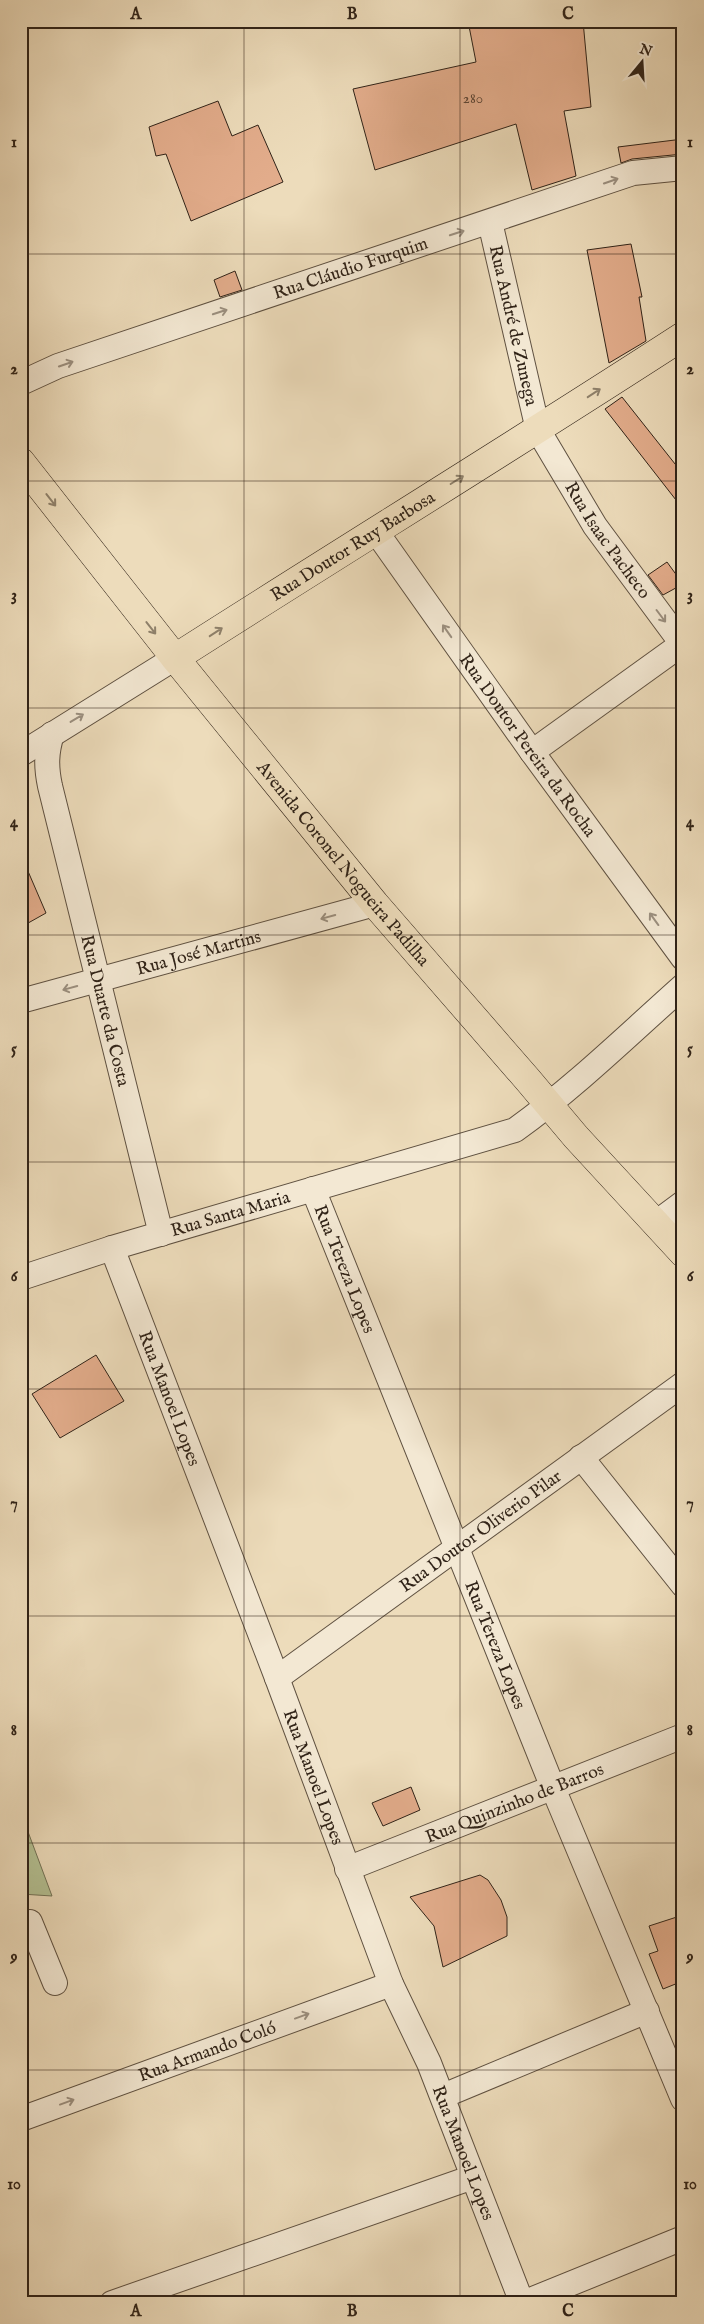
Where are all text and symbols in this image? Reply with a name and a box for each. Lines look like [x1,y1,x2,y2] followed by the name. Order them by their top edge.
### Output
[130,5,143,25] text: A
[347,5,358,25] text: B
[562,5,574,25] text: C
[616,38,666,88] north arrow
[636,40,654,61] text: N
[463,89,483,108] house number: 280
[11,133,17,153] text: 1
[687,133,693,153] text: 1
[603,175,619,185] one-way arrow
[449,228,464,237] one-way arrow
[270,233,431,306] street label: Rua Cláudio Furquim
[483,243,542,408] street label: Rua André de Zunega
[212,307,227,316] one-way arrow
[58,358,74,368] one-way arrow
[10,360,18,380] text: 2
[686,360,694,380] text: 2
[587,388,601,398] one-way arrow
[449,475,463,485] one-way arrow
[558,478,655,604] street label: Rua Isaac Pacheco
[267,487,440,607] street label: Rua Doutor Ruy Barbosa
[46,493,57,506] one-way arrow
[11,586,17,606] text: 3
[687,586,693,606] text: 3
[656,609,667,622] one-way arrow
[146,621,157,634] one-way arrow
[442,624,452,638] one-way arrow
[208,627,222,637] one-way arrow
[453,650,601,842] street label: Rua Doutor Pereira da Rocha
[70,713,84,723] one-way arrow
[250,756,434,972] street label: Avenida Coronel Nogueira Padilha
[10,813,19,833] text: 4
[686,813,695,833] text: 4
[649,912,659,926] one-way arrow
[321,913,337,923] one-way arrow
[134,926,264,982] street label: Rua José Martins
[74,933,134,1089] street label: Rua Duarte da Costa
[63,984,79,993] one-way arrow
[11,1040,17,1060] text: 5
[687,1040,693,1060] text: 5
[168,1186,293,1243] street label: Rua Santa Maria
[308,1202,380,1337] street label: Rua Tereza Lopes
[11,1267,19,1287] text: 6
[687,1267,695,1287] text: 6
[132,1328,205,1470] street label: Rua Manoel Lopes
[396,1465,567,1598] street label: Rua Doutor Oliverio Pilar
[10,1494,18,1514] text: 7
[686,1494,694,1514] text: 7
[458,1578,530,1713] street label: Rua Tereza Lopes
[277,1706,348,1848] street label: Rua Manoel Lopes
[11,1721,17,1741] text: 8
[687,1721,693,1741] text: 8
[422,1759,607,1850] street label: Rua Quinzinho de Barros
[10,1948,18,1968] text: 9
[686,1948,694,1968] text: 9
[294,2011,309,2020] one-way arrow
[135,2017,280,2088] street label: Rua Armando Coló
[426,2082,499,2224] street label: Rua Manoel Lopes
[59,2097,74,2106] one-way arrow
[7,2175,21,2195] text: 10
[683,2175,697,2195] text: 10
[130,2302,143,2322] text: A
[347,2302,358,2322] text: B
[562,2302,574,2322] text: C

